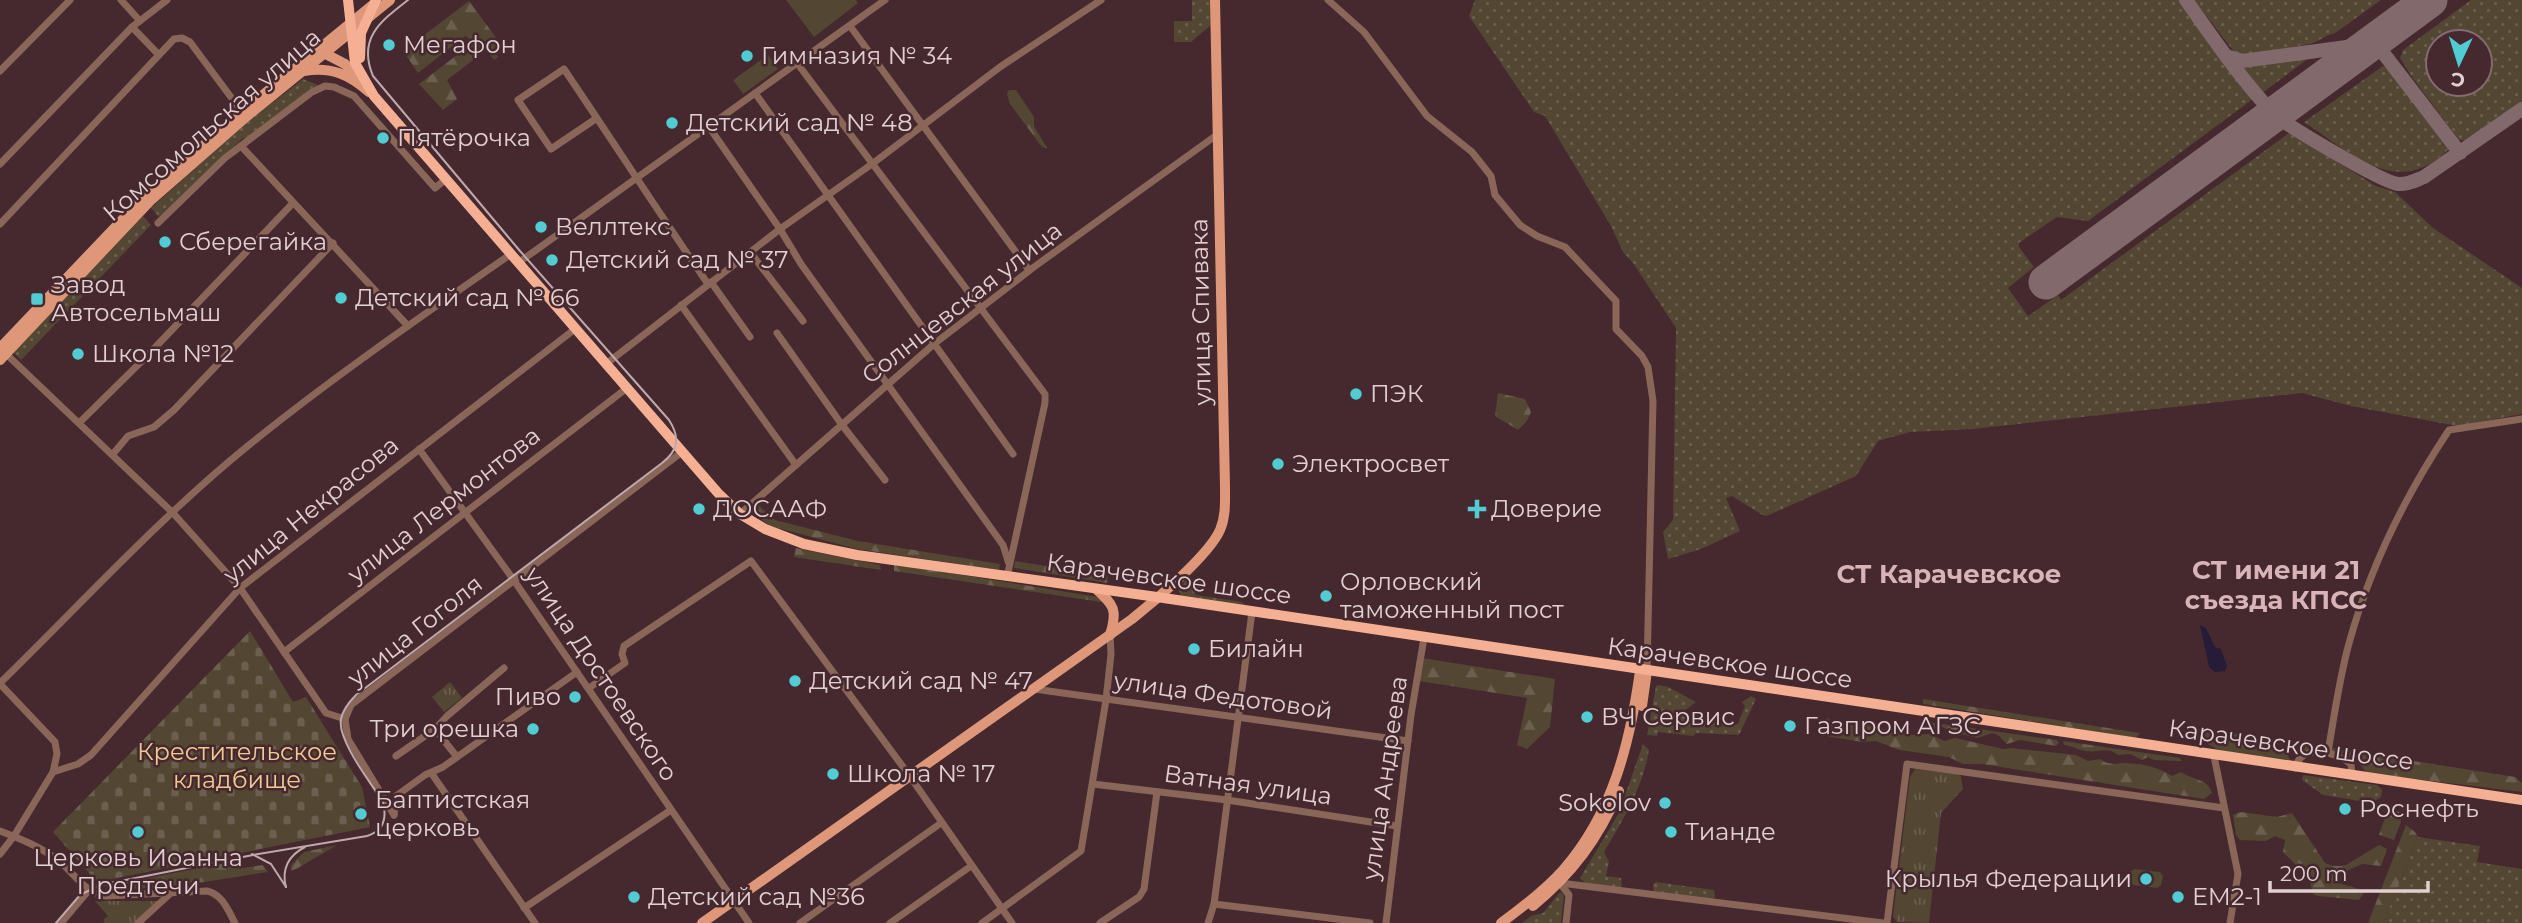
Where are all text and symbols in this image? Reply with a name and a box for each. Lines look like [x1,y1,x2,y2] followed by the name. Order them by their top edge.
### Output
[97,22,326,227] street label: Комсомольская улица
[2424,28,2494,98] north arrow
[403,30,517,59] place label: Мегафон
[381,37,397,53] marker: Мегафон
[761,41,952,70] place label: Гимназия № 34
[739,48,755,64] marker: Гимназия № 34
[2450,67,2466,91] text: С
[686,108,912,137] place label: Детский сад № 48
[664,115,680,131] marker: Детский сад № 48
[397,123,531,152] place label: Пятёрочка
[375,130,391,146] marker: Пятёрочка
[555,212,671,241] place label: Веллтекс
[856,215,1068,390] street label: Солнцевская улица
[1184,218,1217,407] street label: улица Спивака
[533,219,549,235] marker: Веллтекс
[179,227,327,256] place label: Сберегайка
[157,234,173,250] marker: Сберегайка
[566,245,788,274] place label: Детский сад № 37
[544,252,560,268] marker: Детский сад № 37
[51,270,221,327] place label: Завод Автосельмаш
[355,283,579,312] place label: Детский сад № 66
[333,290,349,306] marker: Детский сад № 66
[29,291,45,307] marker: Завод Автосельмаш
[92,339,234,368] place label: Школа №12
[70,346,86,362] marker: Школа №12
[1370,379,1424,408] place label: ПЭК
[1348,386,1364,402] marker: ПЭК
[341,420,546,589] street label: улица Лермонтова
[216,430,404,590] street label: улица Некрасова
[1292,449,1450,478] place label: Электросвет
[1270,456,1286,472] marker: Электросвет
[713,494,827,523] place label: ДОСААФ
[1491,494,1602,523] place label: Доверие
[691,501,707,517] marker: ДОСААФ
[1469,501,1485,517] marker: Доверие
[1045,547,1293,610] street label: Карачевское шоссе
[2185,554,2367,616] district label: СТ имени 21 съезда КПСС
[1836,558,2062,590] district label: СТ Карачевское
[518,560,684,786] street label: улица Достоевского
[1340,567,1564,624] place label: Орловский таможенный пост
[341,569,488,693] street label: улица Гоголя
[1318,588,1334,604] marker: Орловский таможенный пост
[1606,631,1854,694] street label: Карачевское шоссе
[1208,634,1304,663] place label: Билайн
[1186,641,1202,657] marker: Билайн
[809,666,1033,695] place label: Детский сад № 47
[1111,666,1334,725] street label: улица Федотовой
[787,673,803,689] marker: Детский сад № 47
[1356,674,1413,883] street label: улица Андреева
[495,682,561,711] place label: Пиво
[567,689,583,705] marker: Пиво
[1601,702,1735,731] place label: ВЧ Сервис
[1579,709,1595,725] marker: ВЧ Сервис
[1804,711,1981,740] place label: Газпром АГЗС
[2167,713,2415,776] street label: Карачевское шоссе
[369,714,519,743] place label: Три орешка
[1782,718,1798,734] marker: Газпром АГЗС
[525,721,541,737] marker: Три орешка
[137,737,337,794] park label: Крестительское кладбище
[1162,758,1334,811] street label: Ватная улица
[847,759,995,788] place label: Школа № 17
[825,766,841,782] marker: Школа № 17
[375,785,530,842] place label: Баптистская церковь
[1558,788,1651,817] place label: Sokolov
[2359,794,2479,823] place label: Роснефть
[1657,795,1673,811] marker: Sokolov
[2337,801,2353,817] marker: Роснефть
[353,806,369,822] marker: Баптистская церковь
[1685,817,1776,846] place label: Тианде
[130,824,146,840] marker: Церковь Иоанна Предтечи
[1663,824,1679,840] marker: Тианде
[33,843,243,900] place label: Церковь Иоанна Предтечи
[2270,850,2428,894] scale bar
[2280,861,2347,886] text: 200 m
[1885,864,2132,893] place label: Крылья Федерации
[2138,871,2154,887] marker: Крылья Федерации
[648,882,865,911] place label: Детский сад №36
[2192,882,2262,911] place label: ЕМ2-1
[626,889,642,905] marker: Детский сад №36
[2170,889,2186,905] marker: ЕМ2-1

